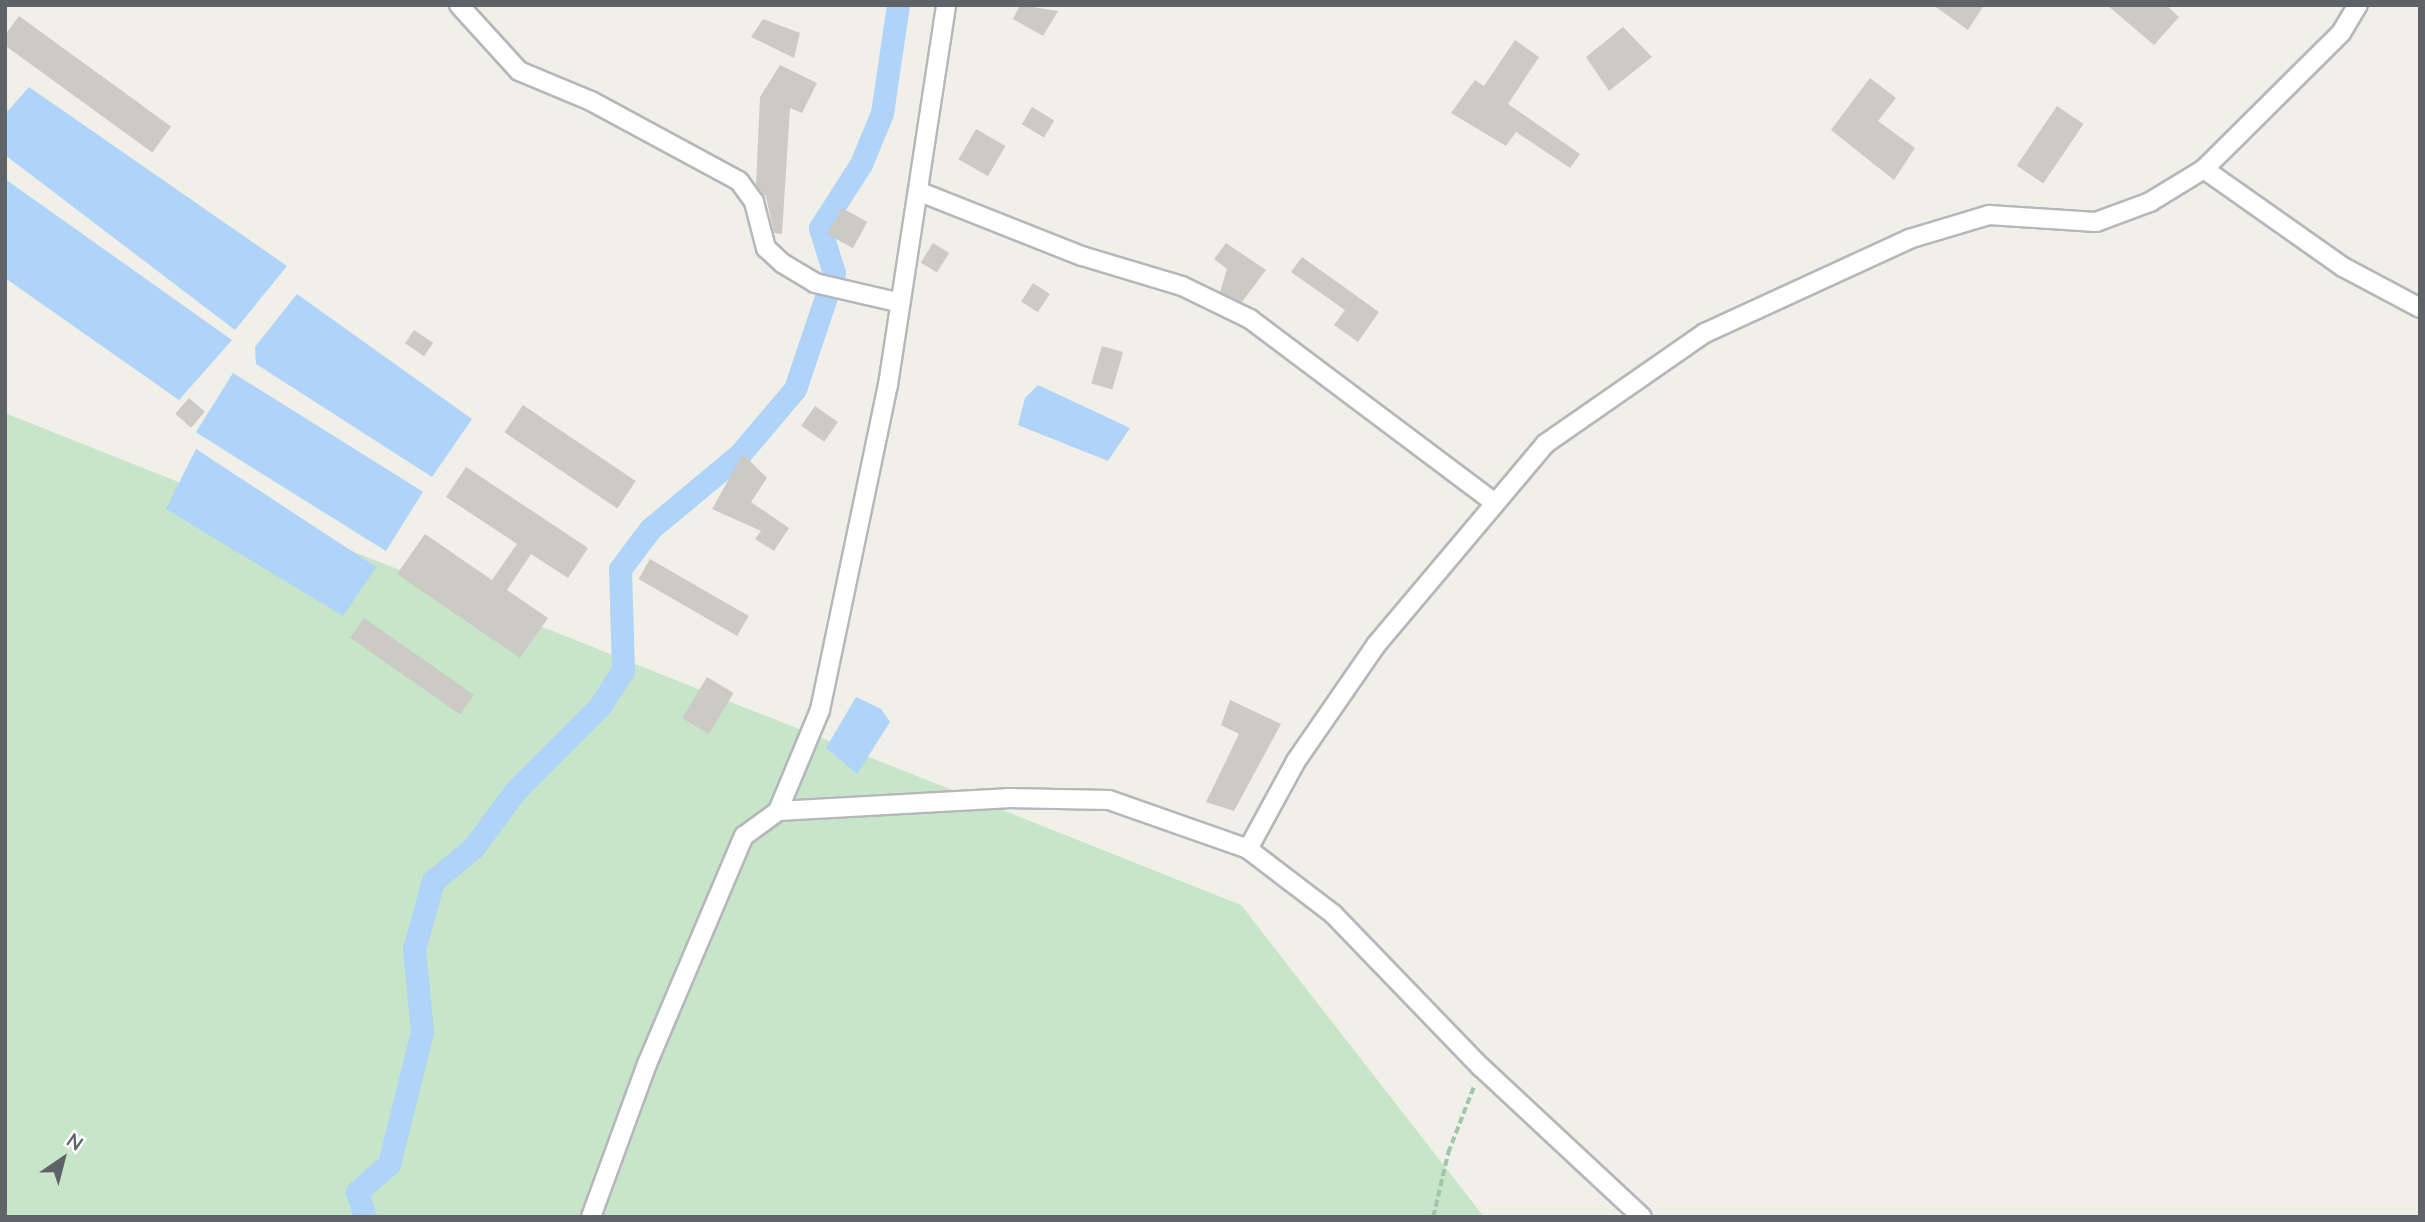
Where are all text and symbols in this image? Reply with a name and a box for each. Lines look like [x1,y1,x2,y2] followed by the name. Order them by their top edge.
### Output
[28,1124,98,1194] north arrow
[63,1128,88,1155] text: N

